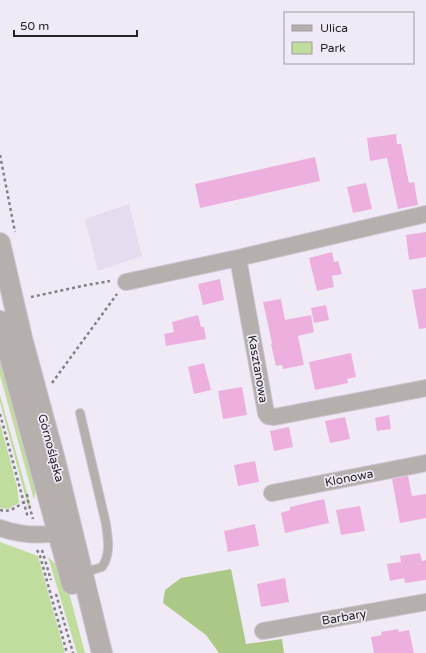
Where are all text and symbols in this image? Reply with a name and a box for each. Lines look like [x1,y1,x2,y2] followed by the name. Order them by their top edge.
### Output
[14,12,137,38] scale bar
[284,12,414,64] legend
[20,19,49,33] text: 50 m
[320,21,348,35] text: Ulica
[320,41,346,55] text: Park
[245,334,271,404] street label: Kasztanowa
[35,412,67,484] street label: Górnośląska
[324,466,374,490] street label: Klonowa
[321,606,368,628] street label: Barbary

